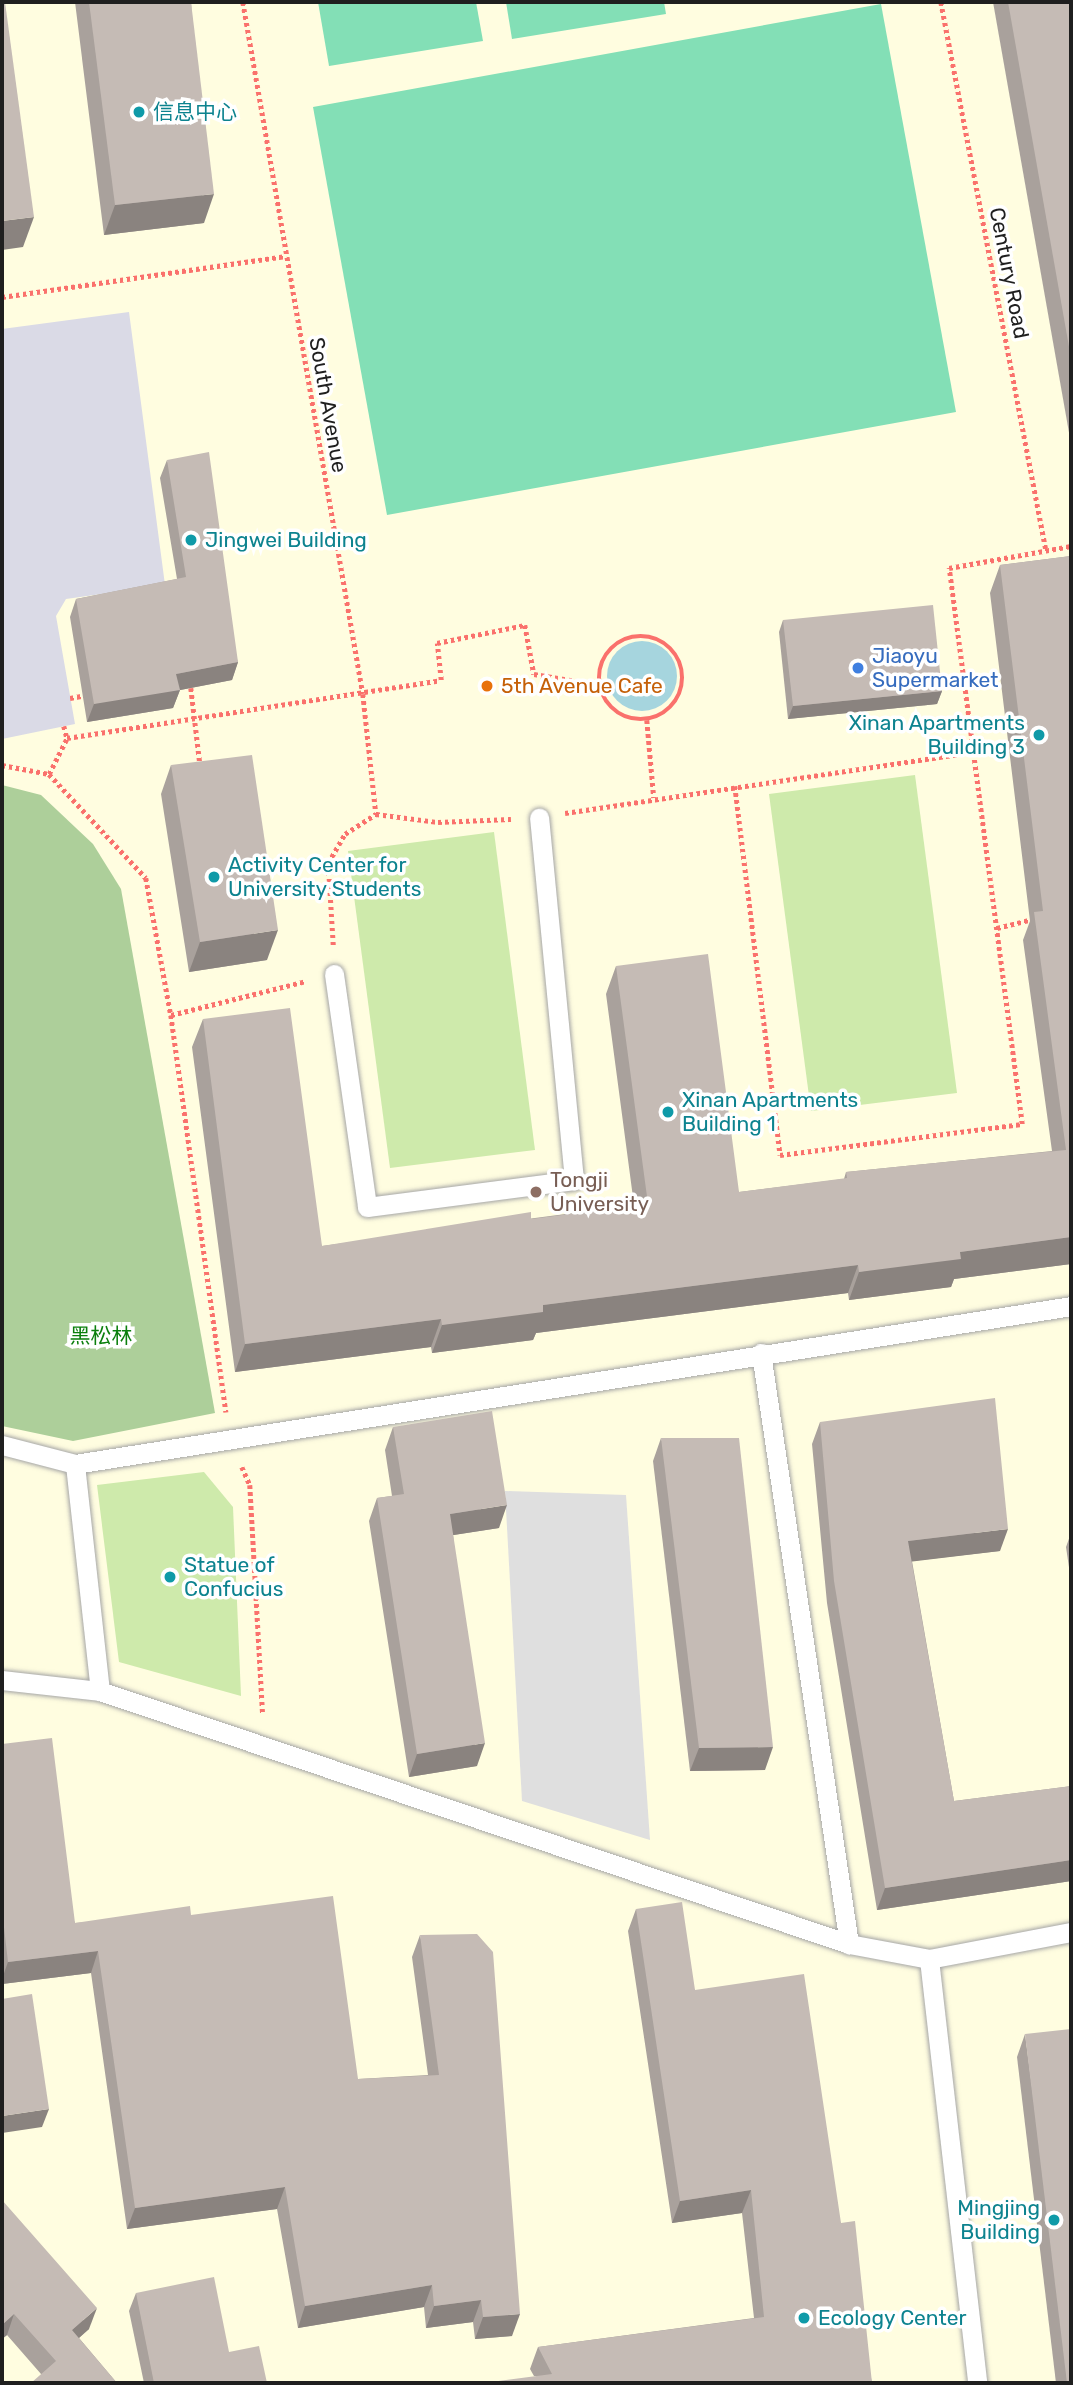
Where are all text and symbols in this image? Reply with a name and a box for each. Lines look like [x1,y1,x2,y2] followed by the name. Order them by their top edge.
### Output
[153,99,237,125] place label: 信息中心
[131,104,147,120] marker: 信息中心
[984,205,1034,341] street label: Century Road
[304,335,352,475] street label: South Avenue
[205,527,367,553] place label: Jingwei Building
[183,532,199,548] marker: Jingwei Building
[872,643,998,693] place label: Jiaoyu Supermarket
[850,660,866,676] marker: Jiaoyu Supermarket
[501,673,663,699] place label: 5th Avenue Cafe
[479,678,495,694] marker: 5th Avenue Cafe
[848,710,1025,760] place label: Xinan Apartments Building 3
[1031,727,1047,743] marker: Xinan Apartments Building 3
[228,852,422,902] place label: Activity Center for University Students
[206,869,222,885] marker: Activity Center for University Students
[682,1087,859,1137] place label: Xinan Apartments Building 1
[660,1104,676,1120] marker: Xinan Apartments Building 1
[550,1167,649,1217] place label: Tongji University
[528,1184,544,1200] marker: Tongji University
[70,1323,132,1349] park label: 黑松林
[184,1552,283,1602] place label: Statue of Confucius
[162,1569,178,1585] marker: Statue of Confucius
[957,2195,1040,2245] place label: Mingjing Building
[1046,2212,1062,2228] marker: Mingjing Building
[818,2305,967,2331] place label: Ecology Center
[796,2310,812,2326] marker: Ecology Center

